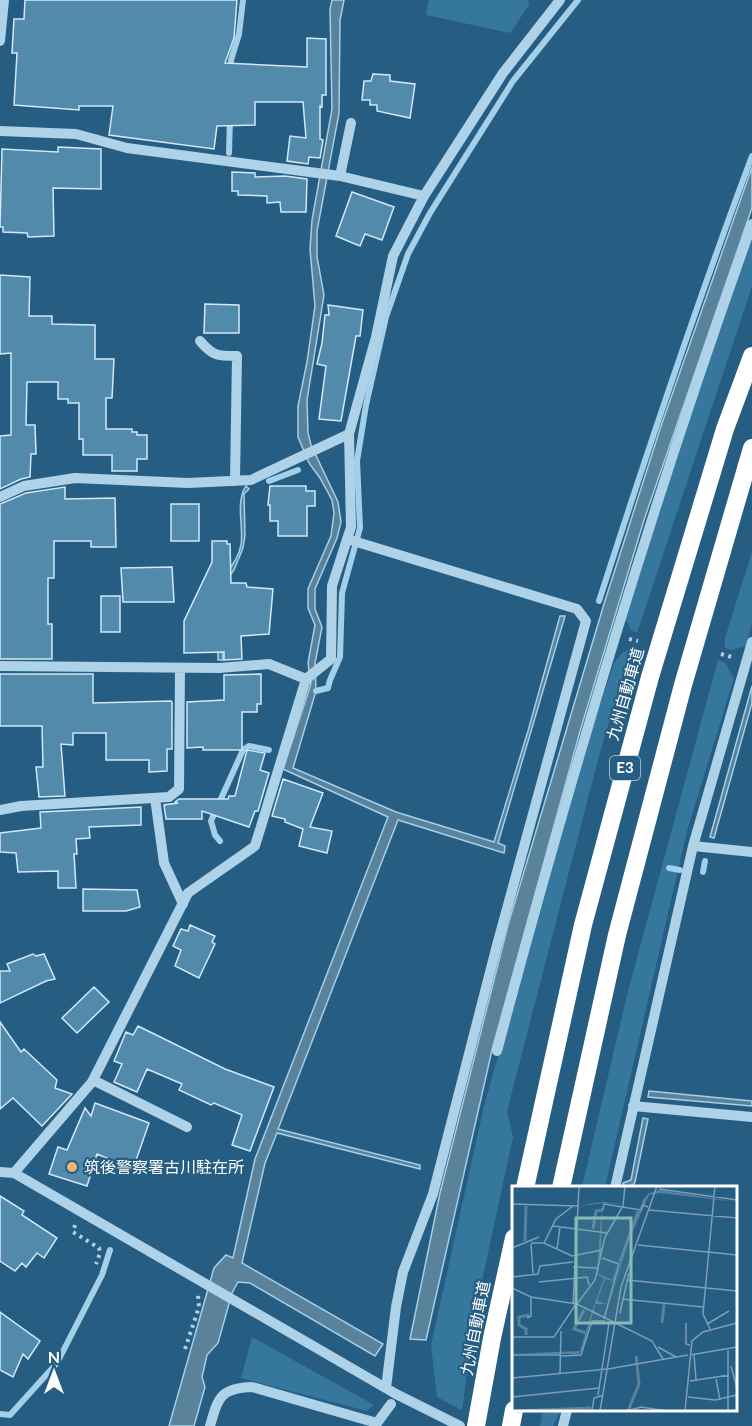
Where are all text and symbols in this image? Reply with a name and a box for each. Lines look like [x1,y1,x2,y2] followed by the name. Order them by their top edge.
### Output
[602,645,647,743] street label: 九州自動車道
[610,756,640,780] road number: E3
[84,1157,244,1176] place label: 筑後警察署古川駐在所
[65,1160,79,1174] marker: 筑後警察署古川駐在所
[512,1186,737,1411] inset map
[456,1279,493,1377] street label: 九州自動車道
[24,1342,84,1402] north arrow
[48,1347,60,1366] text: N

